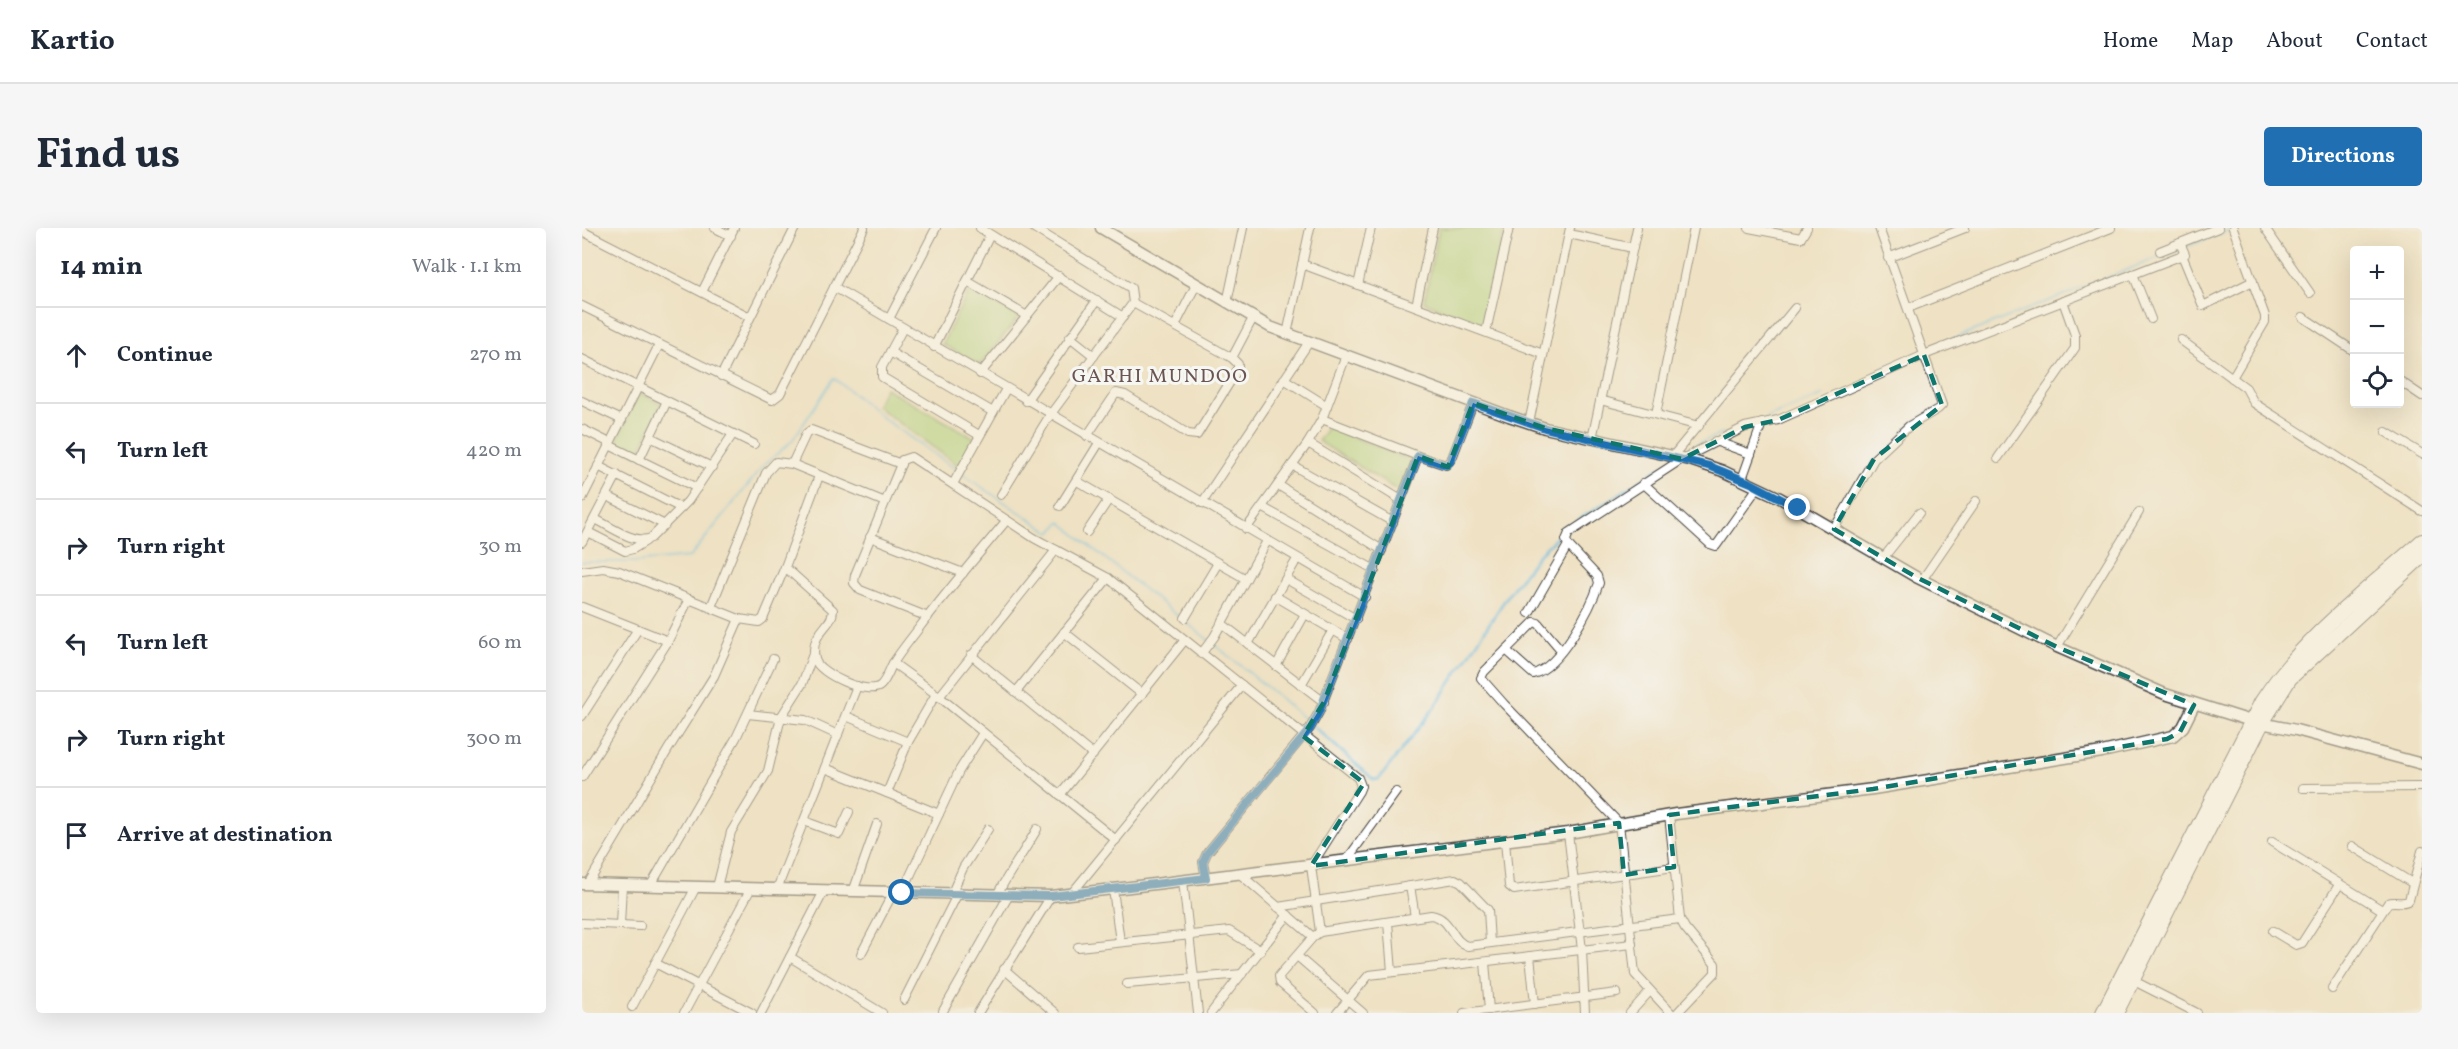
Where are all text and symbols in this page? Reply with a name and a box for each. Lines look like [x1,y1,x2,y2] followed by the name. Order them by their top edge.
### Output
[30,22,115,61] text: Kartio
[2103,27,2158,56] text: Home
[2191,27,2233,56] text: Map
[2266,27,2323,56] text: About
[2356,27,2428,56] text: Contact
[36,127,180,186] text: Find us
[2264,127,2422,186] button: Directions
[2350,246,2404,408] map controls
[2350,246,2404,300] button: +
[60,249,143,285] text: 14 min
[412,253,522,281] text: Walk · 1.1 km
[2350,300,2404,354] button: −
[60,339,93,372] icon: ahead
[117,340,213,371] text: Continue
[469,341,522,369] text: 270 m
[2350,354,2404,408] button: locate
[1072,363,1248,391] district label: GARHI MUNDOO
[60,435,93,468] icon: left
[117,436,208,467] text: Turn left
[466,437,522,465] text: 420 m
[1784,494,1810,520] route end
[60,531,93,564] icon: right
[117,532,225,563] text: Turn right
[478,533,522,561] text: 30 m
[60,627,93,660] icon: left
[117,628,208,659] text: Turn left
[478,629,522,657] text: 60 m
[60,723,93,756] icon: right
[117,724,225,755] text: Turn right
[466,725,522,753] text: 300 m
[60,819,93,852] icon: arrive
[117,820,333,851] text: Arrive at destination
[888,879,914,905] route start

